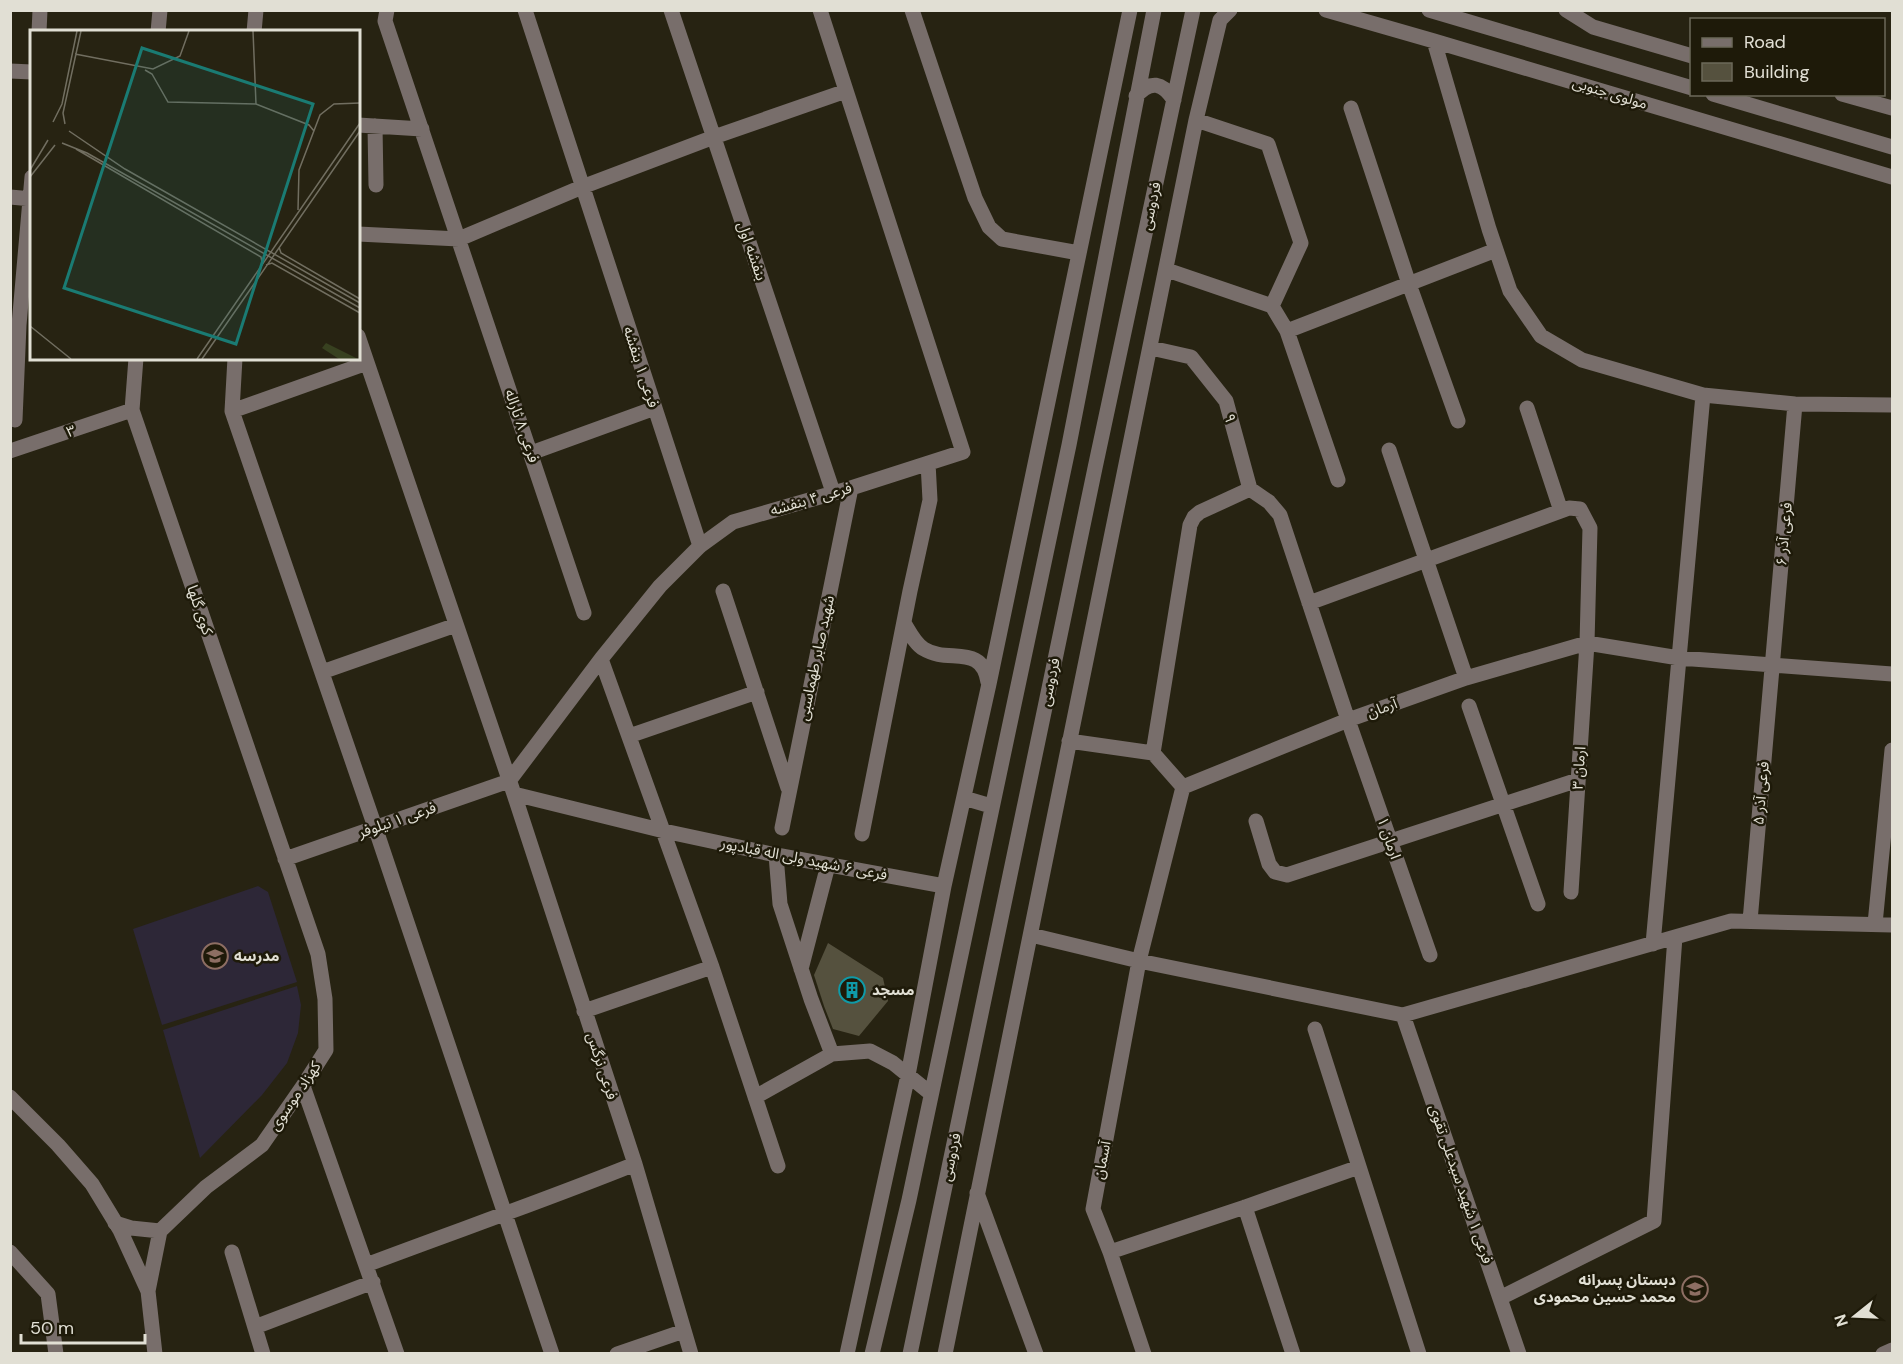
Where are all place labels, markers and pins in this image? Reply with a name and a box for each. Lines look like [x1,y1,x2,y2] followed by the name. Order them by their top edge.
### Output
[200,941,230,971] school or university icon: مدرسه
[234,946,280,966] place label: مدرسه
[837,975,867,1005] building icon: مسجد
[872,980,914,1000] place label: مسجد
[1534,1270,1676,1307] place label: دبستان پسرانه محمد حسین محمودی
[1680,1274,1710,1304] school or university icon: دبستان پسرانه محمد حسین محمودی

